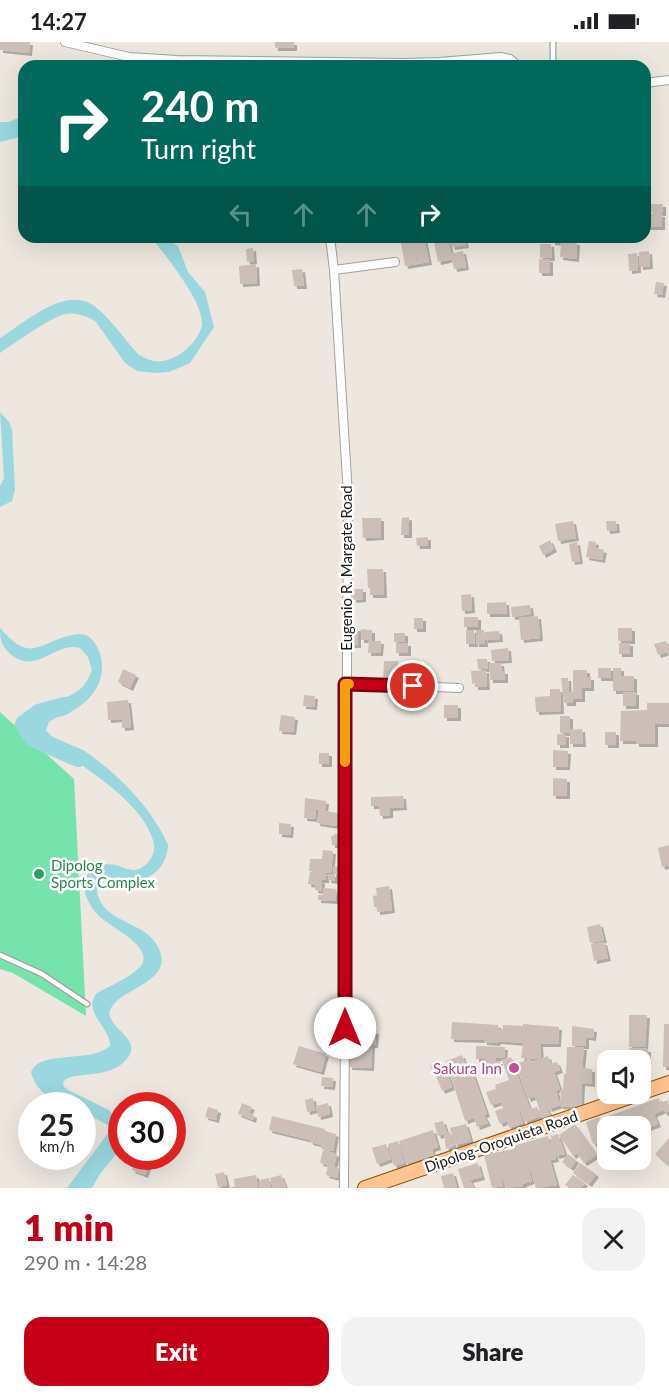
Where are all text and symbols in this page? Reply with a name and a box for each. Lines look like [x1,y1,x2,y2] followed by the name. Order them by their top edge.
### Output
[30,8,87,35] text: 14:27
[141,81,259,131] text: 240 m
[42,84,120,162] icon: right
[141,132,256,165] text: Turn right
[224,198,257,231] icon: left
[287,198,320,231] icon: ahead
[350,198,383,231] icon: ahead
[413,198,446,231] icon: right
[337,485,355,651] street label: Eugenio R. Margate Road
[387,660,438,711] pin
[396,669,429,702] icon: arrive
[51,856,156,891] place label: Dipolog Sports Complex
[32,867,46,881] marker: Dipolog Sports Complex
[313,996,377,1060] position arrow
[597,1050,651,1170] map controls
[597,1050,651,1104] button: sound
[433,1059,502,1077] place label: Sakura Inn
[507,1061,521,1075] marker: Sakura Inn
[108,1092,186,1170] speed limit sign: 30
[40,1106,74,1142] text: 25
[422,1106,580,1176] street label: Dipolog-Oroquieta Road
[597,1116,651,1170] button: layers
[39,1137,75,1155] text: km/h
[24,1205,114,1249] text: 1 min
[582,1208,645,1271] button: close
[24,1250,147,1274] text: 290 m · 14:28
[24,1317,329,1386] button: Exit
[341,1317,645,1386] button: Share

